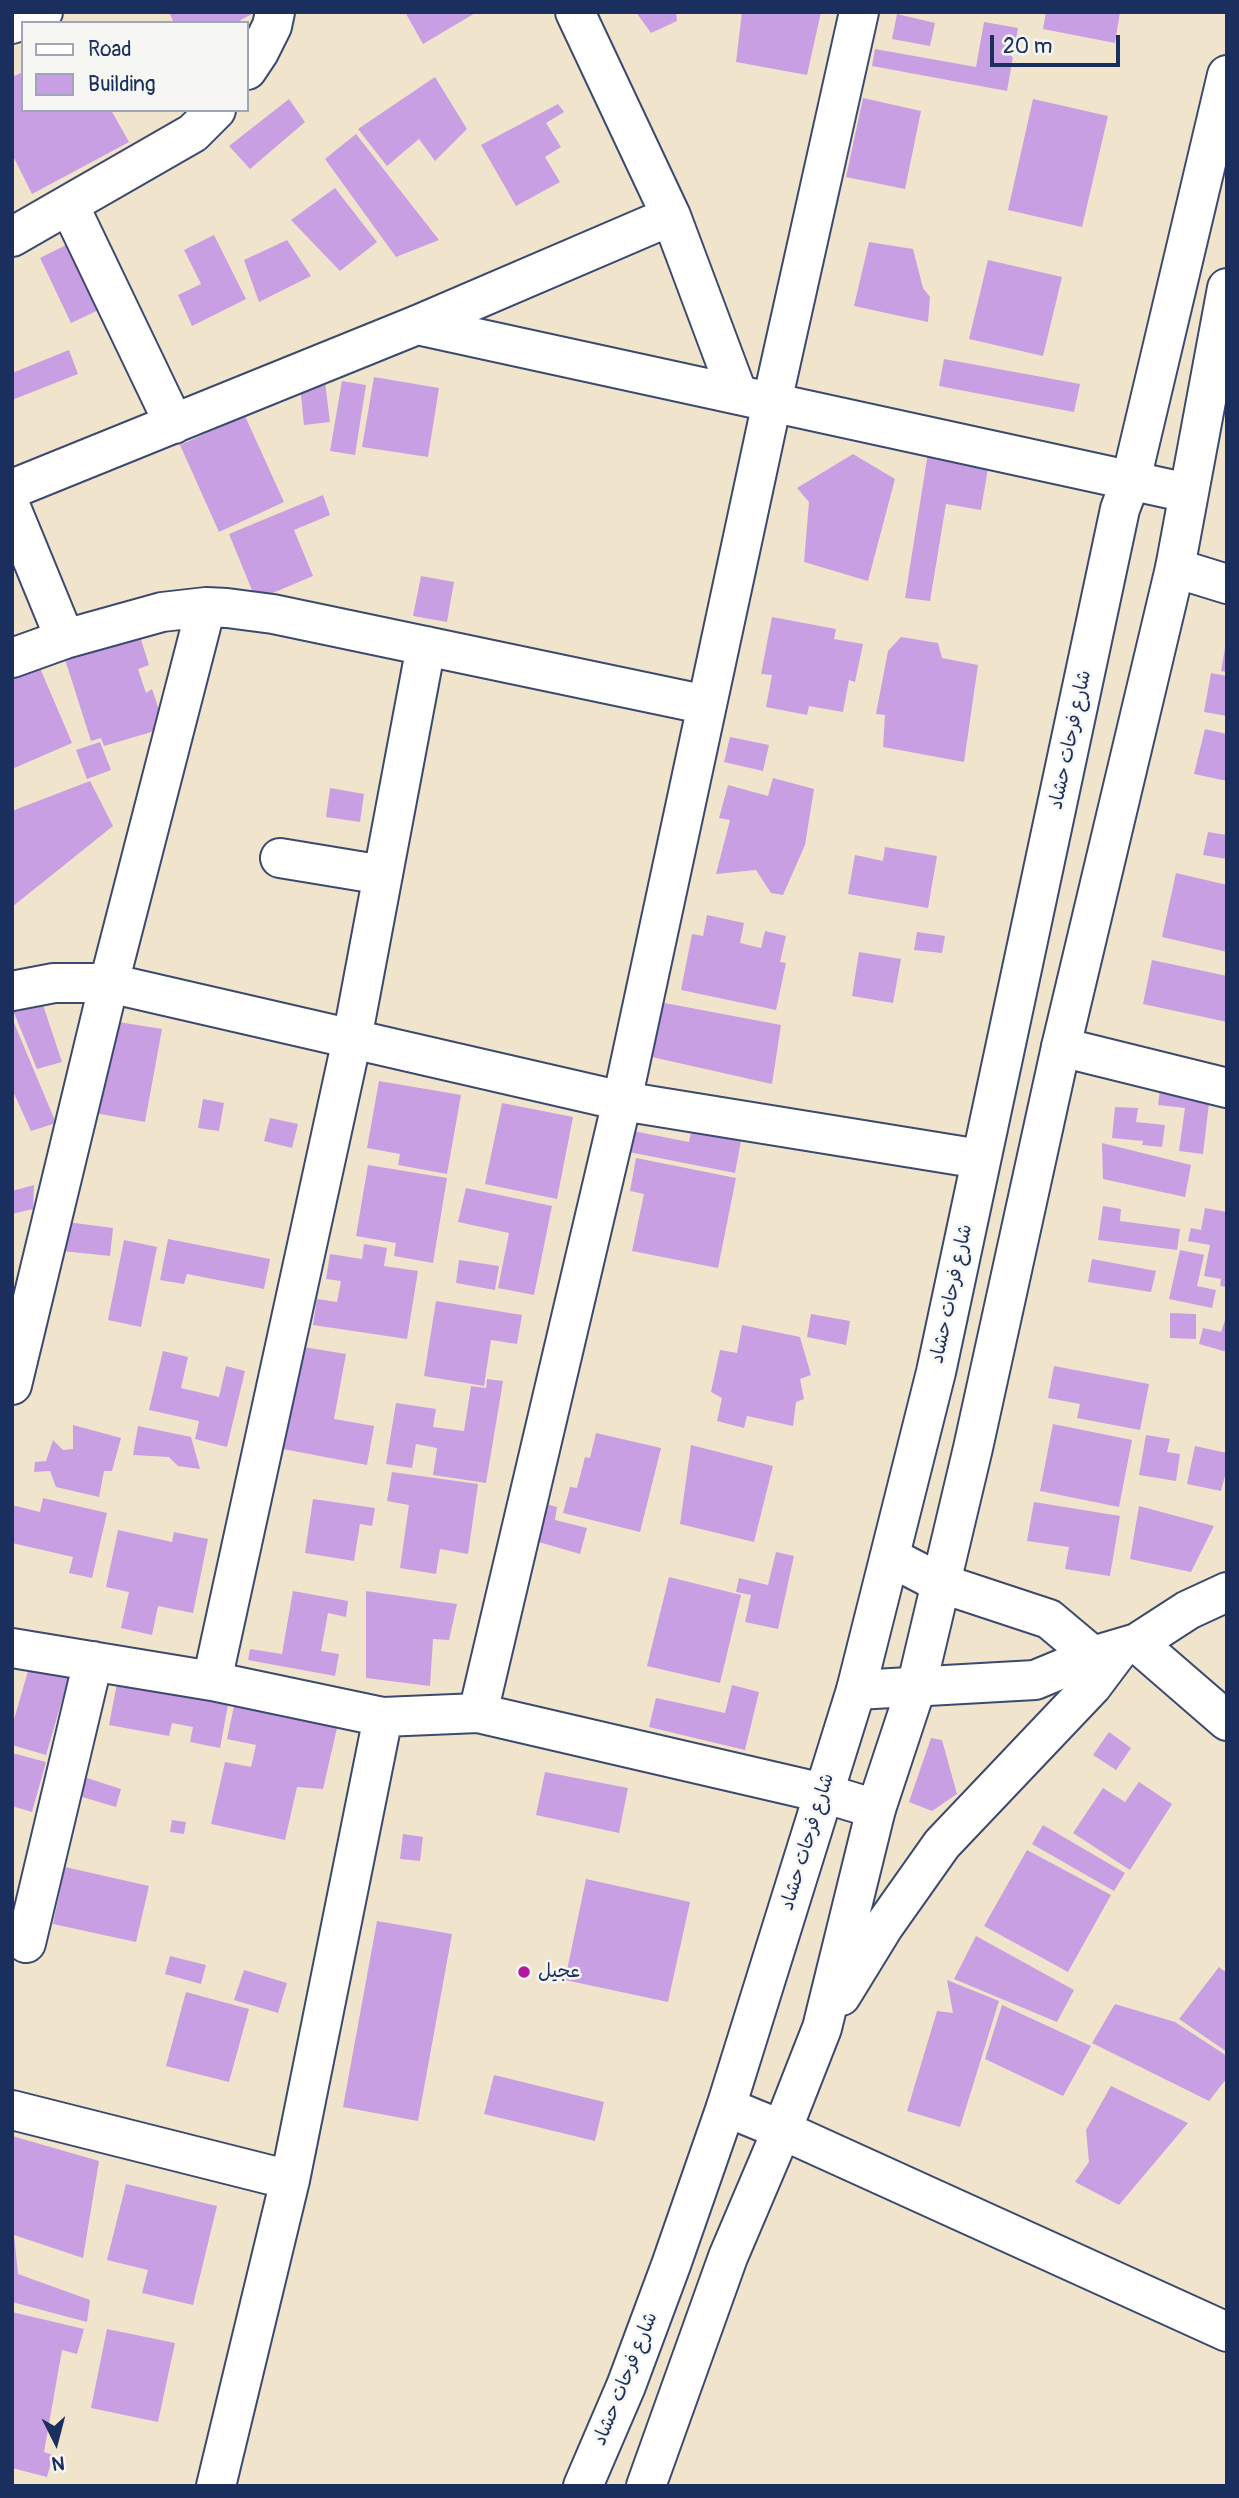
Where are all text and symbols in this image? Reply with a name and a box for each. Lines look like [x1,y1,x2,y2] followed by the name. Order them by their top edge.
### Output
[21,21,248,112] legend
[994,21,1124,65] scale bar
[1003,33,1052,60] text: 20 m
[88,36,132,63] text: Road
[88,71,155,98] text: Building
[1045,668,1097,812] street label: شارع فرحات حشاد
[926,1222,978,1366] street label: شارع فرحات حشاد
[776,1771,840,1913] street label: شارع فرحات حشاد
[538,1961,580,1983] place label: عجيل
[516,1964,532,1980] marker: عجيل
[589,2309,663,2449] street label: شارع فرحات حشاد
[21,2407,91,2477] north arrow
[51,2450,66,2475] text: N

